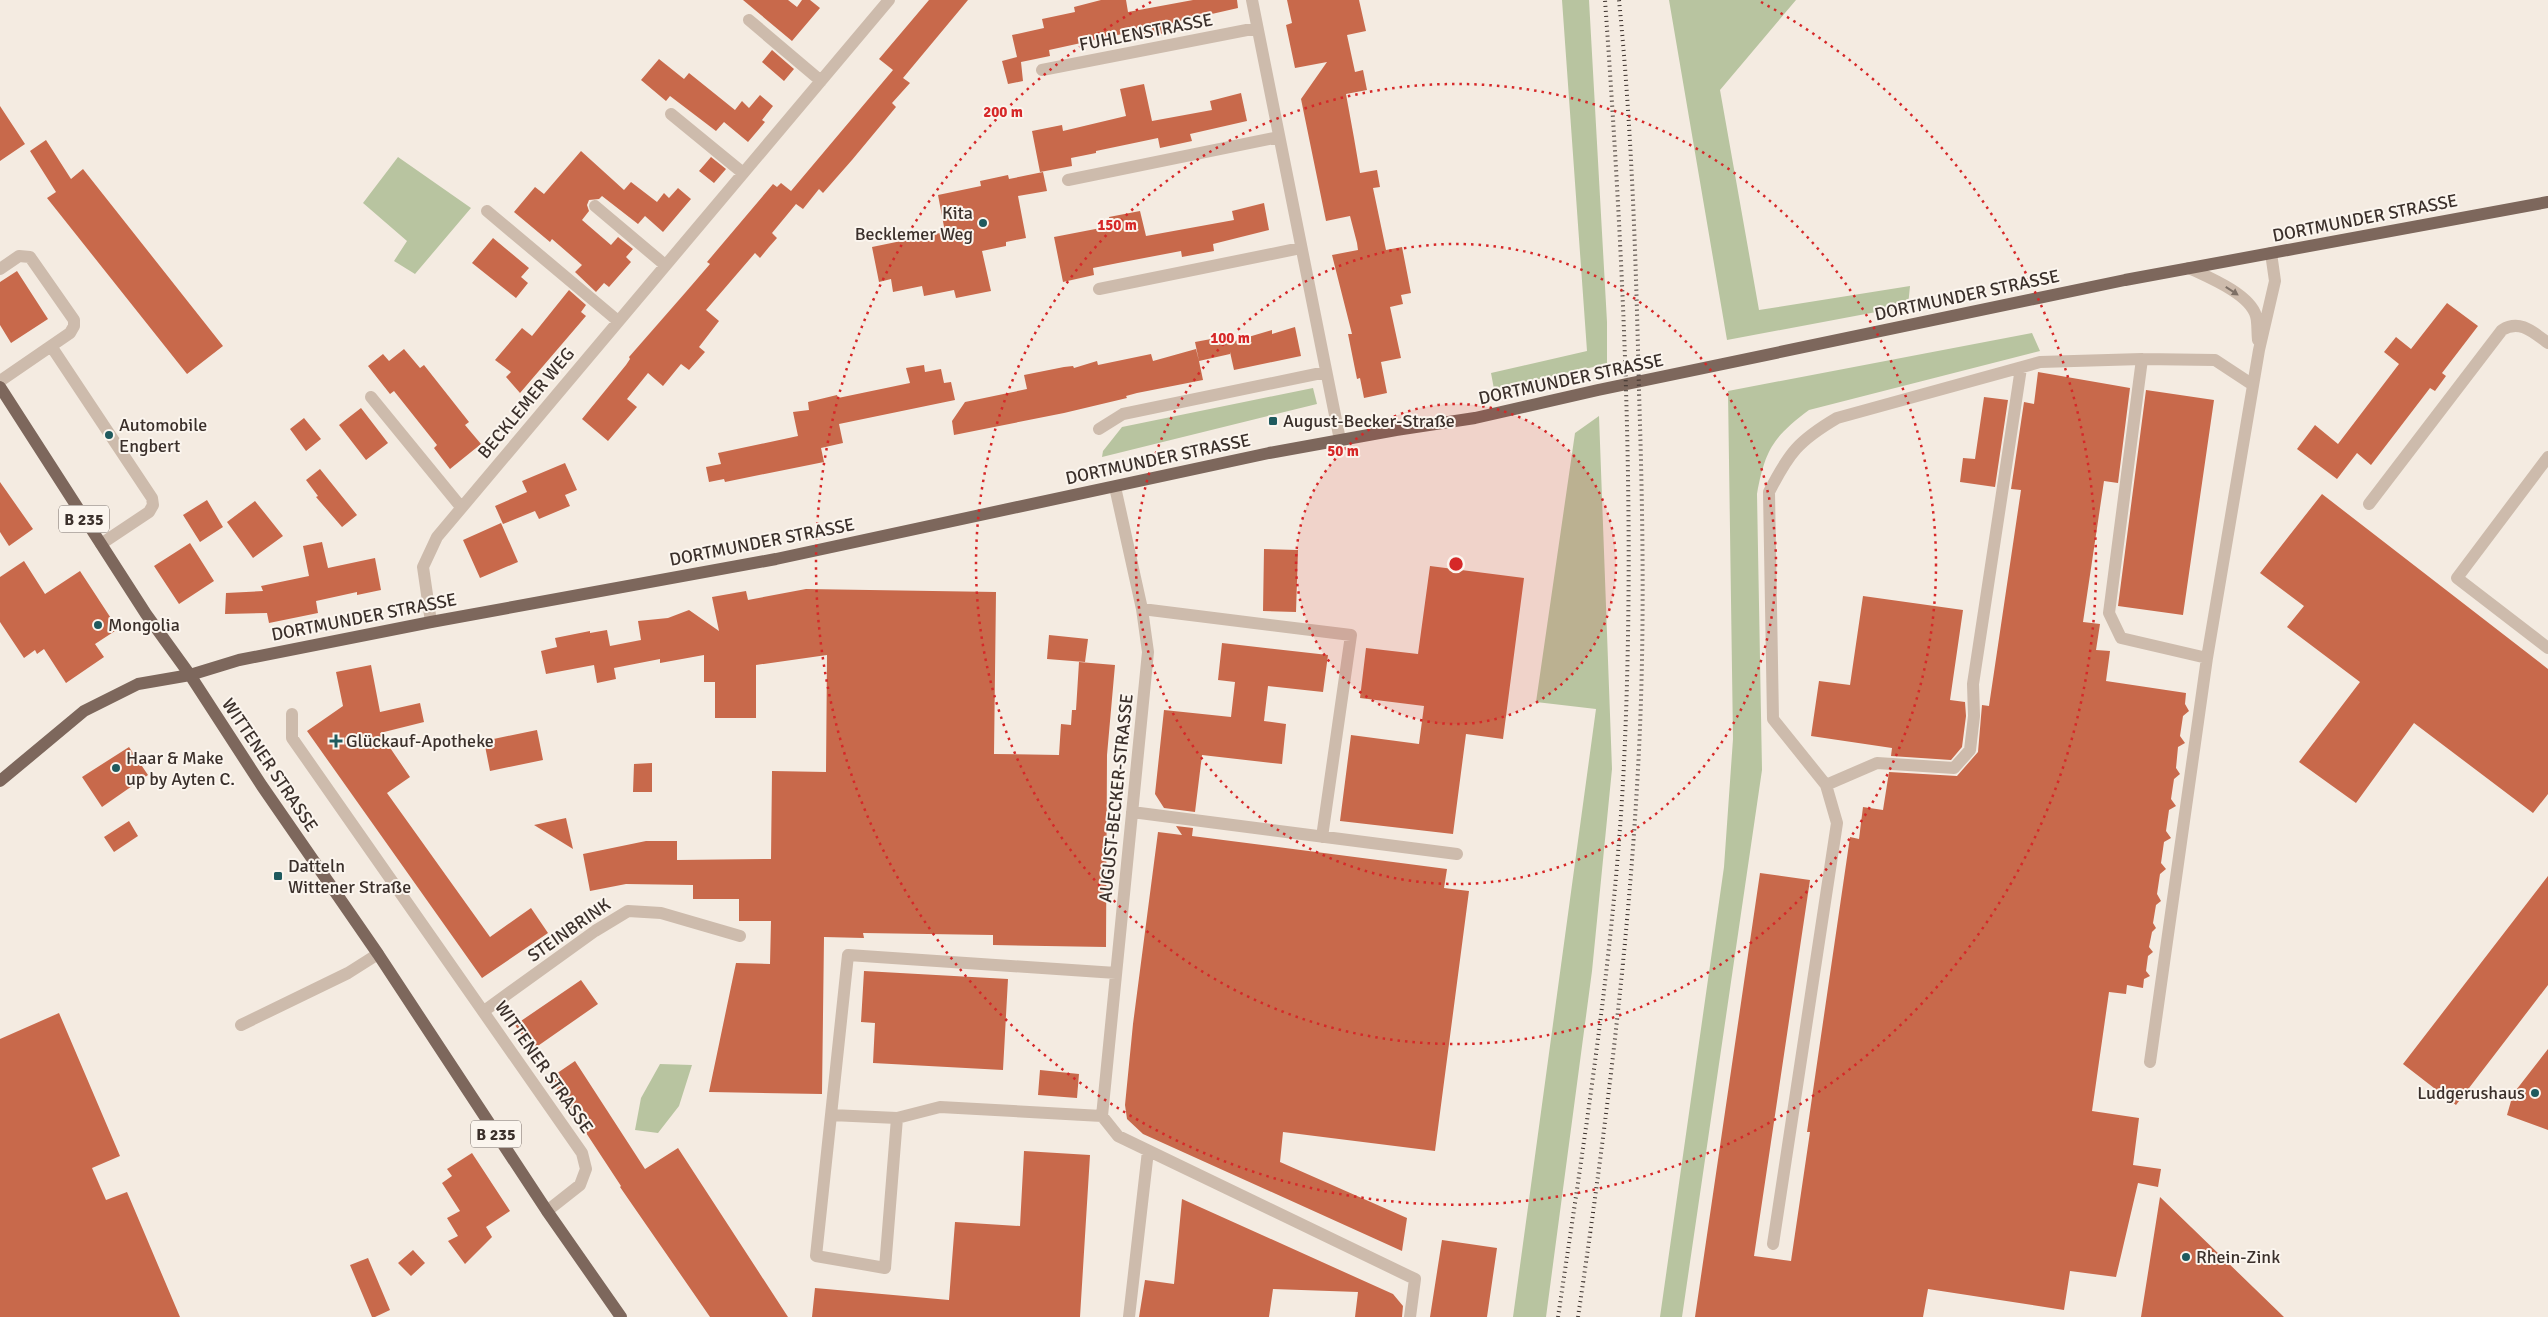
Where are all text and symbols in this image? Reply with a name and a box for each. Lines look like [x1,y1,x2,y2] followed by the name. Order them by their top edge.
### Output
[1077,8,1215,56] street label: FUHLENSTRASSE
[983,103,1023,121] text: 200 m
[2270,189,2460,247] street label: DORTMUNDER STRASSE
[855,202,973,245] place label: Kita Becklemer Weg
[1097,216,1137,234] text: 150 m
[977,217,989,229] marker: Kita Becklemer Weg
[1873,265,2061,325] street label: DORTMUNDER STRASSE
[2225,286,2238,296] one-way arrow
[1210,329,1250,347] text: 100 m
[473,343,579,463] street label: BECKLEMER WEG
[1477,349,1665,409] street label: DORTMUNDER STRASSE
[1283,410,1455,432] place label: August-Becker-Straße
[119,414,207,457] place label: Automobile Engbert
[1267,415,1279,427] marker: August-Becker-Straße
[103,429,115,441] marker: Automobile Engbert
[1064,429,1252,489] street label: DORTMUNDER STRASSE
[1327,442,1359,460] text: 50 m
[59,506,109,532] road number: B 235
[667,513,857,571] street label: DORTMUNDER STRASSE
[1447,555,1465,573] centre of rings
[269,588,459,646] street label: DORTMUNDER STRASSE
[108,614,180,636] place label: Mongolia
[92,619,104,631] marker: Mongolia
[1094,692,1138,904] street label: AUGUST-BECKER-STRASSE
[217,694,323,836] street label: WITTENER STRASSE
[346,730,494,752] place label: Glückauf-Apotheke
[330,735,342,747] marker: Glückauf-Apotheke
[126,747,235,790] place label: Haar & Make up by Ayten C.
[110,762,122,774] marker: Haar & Make up by Ayten C.
[288,855,411,898] place label: Datteln Wittener Straße
[272,870,284,882] marker: Datteln Wittener Straße
[523,893,615,967] street label: STEINBRINK
[490,997,598,1137] street label: WITTENER STRASSE
[2417,1082,2525,1104] place label: Ludgerushaus
[2529,1087,2541,1099] marker: Ludgerushaus
[471,1120,521,1148] road number: B 235
[2196,1246,2280,1268] place label: Rhein-Zink
[2180,1251,2192,1263] marker: Rhein-Zink

